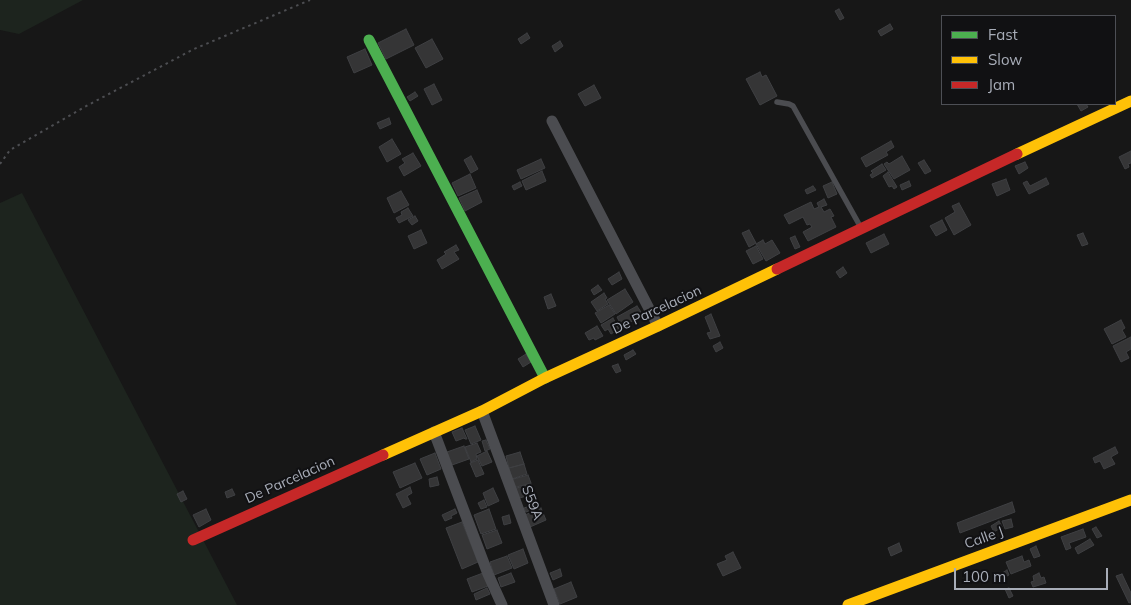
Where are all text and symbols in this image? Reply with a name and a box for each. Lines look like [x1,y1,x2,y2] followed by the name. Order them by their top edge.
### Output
[941,15,1116,105] legend
[988,25,1018,44] text: Fast
[988,50,1022,69] text: Slow
[988,75,1015,94] text: Jam
[610,282,704,338] street label: De Parcelacion
[243,453,337,507] street label: De Parcelacion
[518,483,546,523] street label: S59A
[962,523,1006,553] street label: Calle J
[956,558,1110,590] scale bar
[962,567,1006,586] text: 100 m

